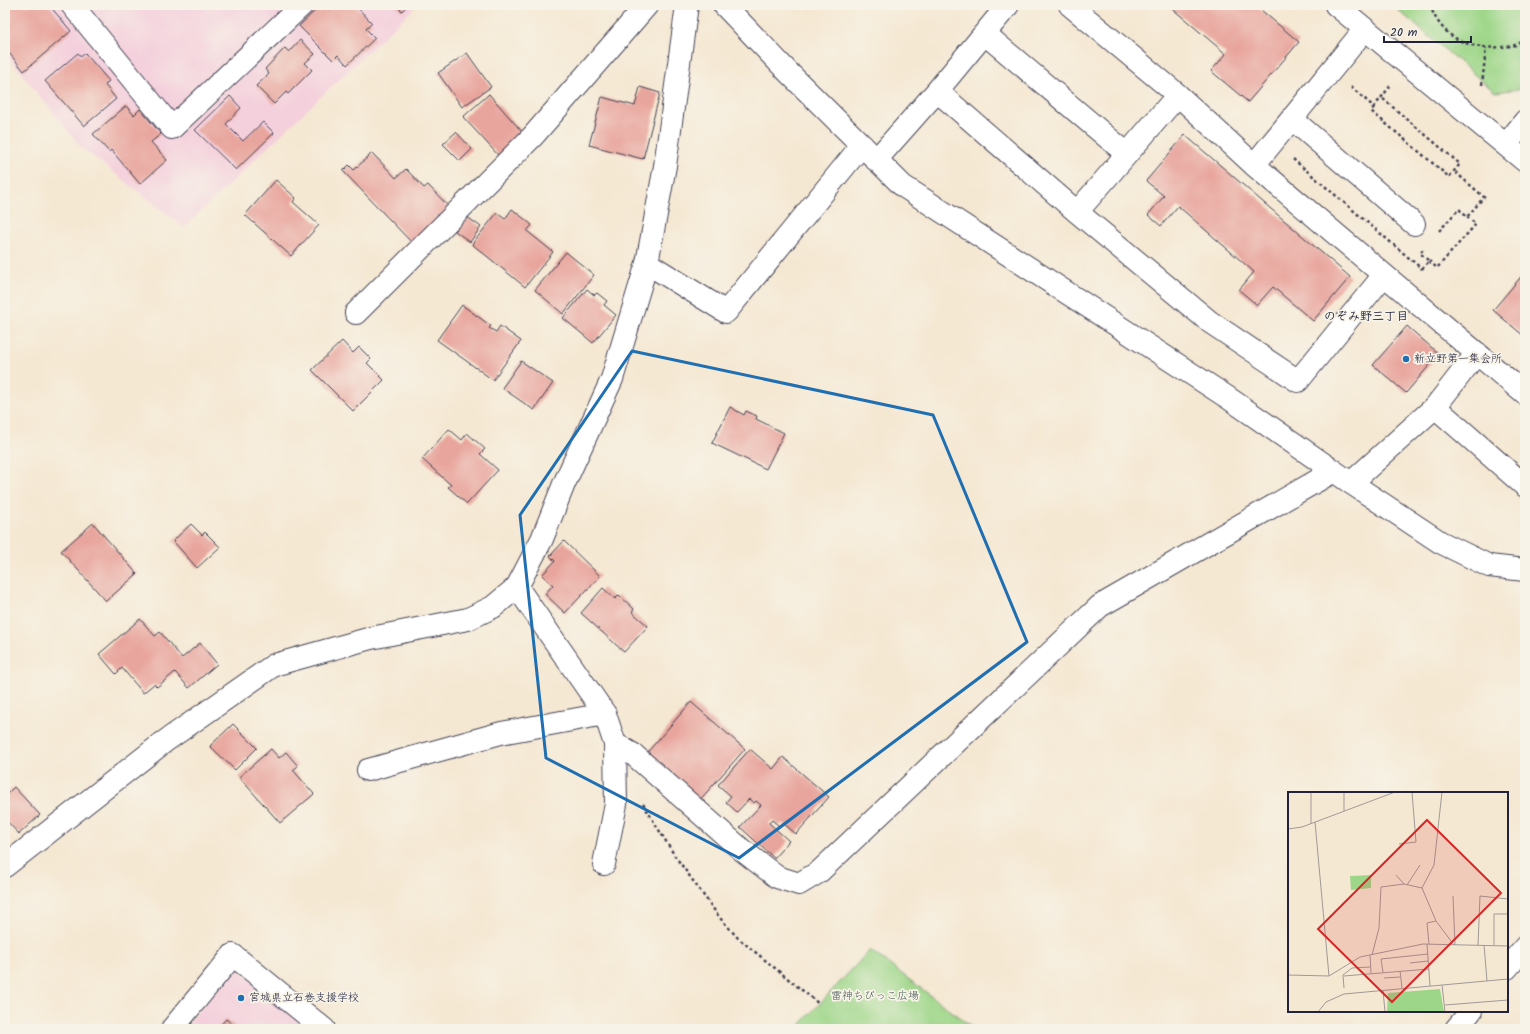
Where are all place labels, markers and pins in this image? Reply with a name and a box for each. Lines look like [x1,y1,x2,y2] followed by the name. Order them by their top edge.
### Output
[1414,350,1502,368] place label: 新立野第一集会所
[1401,354,1411,364] marker: 新立野第一集会所
[249,989,359,1007] place label: 宮城県立石巻支援学校
[236,993,246,1003] marker: 宮城県立石巻支援学校

